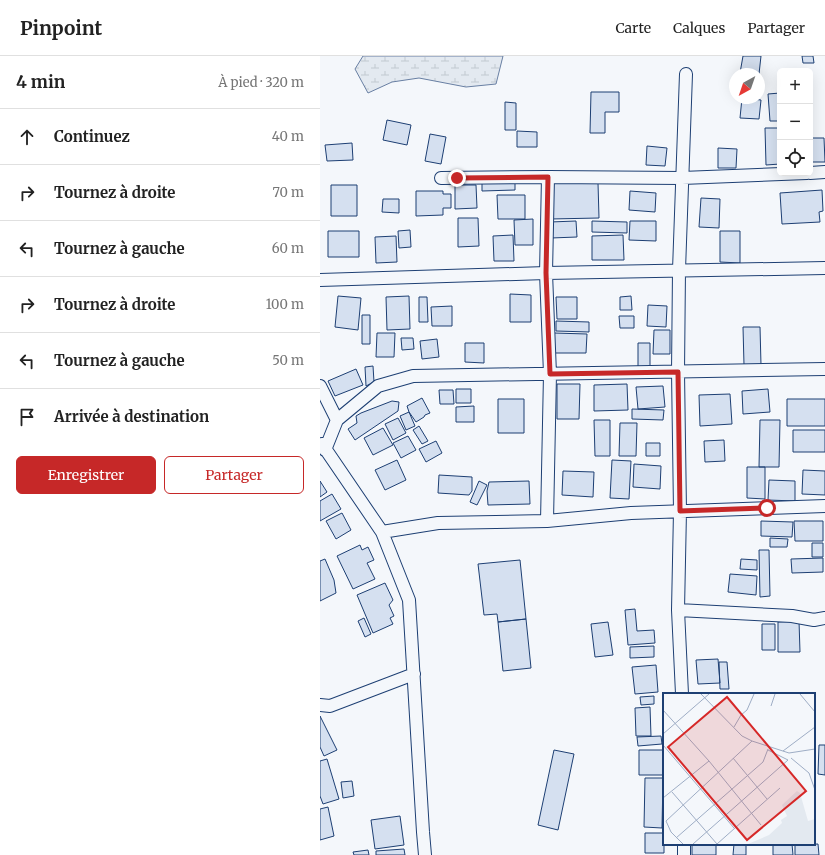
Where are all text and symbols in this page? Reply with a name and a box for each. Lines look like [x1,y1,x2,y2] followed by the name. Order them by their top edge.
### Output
[20,16,102,40] text: Pinpoint
[615,19,651,37] text: Carte
[673,19,725,37] text: Calques
[747,19,805,37] text: Partager
[729,68,765,104] north arrow
[777,68,813,176] map controls
[777,68,813,104] button: +
[16,71,65,93] text: 4 min
[218,74,304,91] text: À pied · 320 m
[777,104,813,140] button: −
[16,126,38,148] icon: ahead
[54,127,130,146] text: Continuez
[272,128,304,145] text: 40 m
[777,140,813,176] button: locate
[448,169,466,187] route end
[16,182,38,204] icon: right
[54,183,175,202] text: Tournez à droite
[273,184,304,201] text: 70 m
[16,238,38,260] icon: left
[54,239,185,258] text: Tournez à gauche
[272,240,304,257] text: 60 m
[16,294,38,316] icon: right
[54,295,175,314] text: Tournez à droite
[266,296,304,313] text: 100 m
[16,350,38,372] icon: left
[54,351,185,370] text: Tournez à gauche
[272,352,304,369] text: 50 m
[16,406,38,428] icon: arrive
[54,407,209,426] text: Arrivée à destination
[16,456,156,494] button: Enregistrer
[164,456,304,494] button: Partager
[758,499,776,517] route start
[663,693,815,845] inset map

